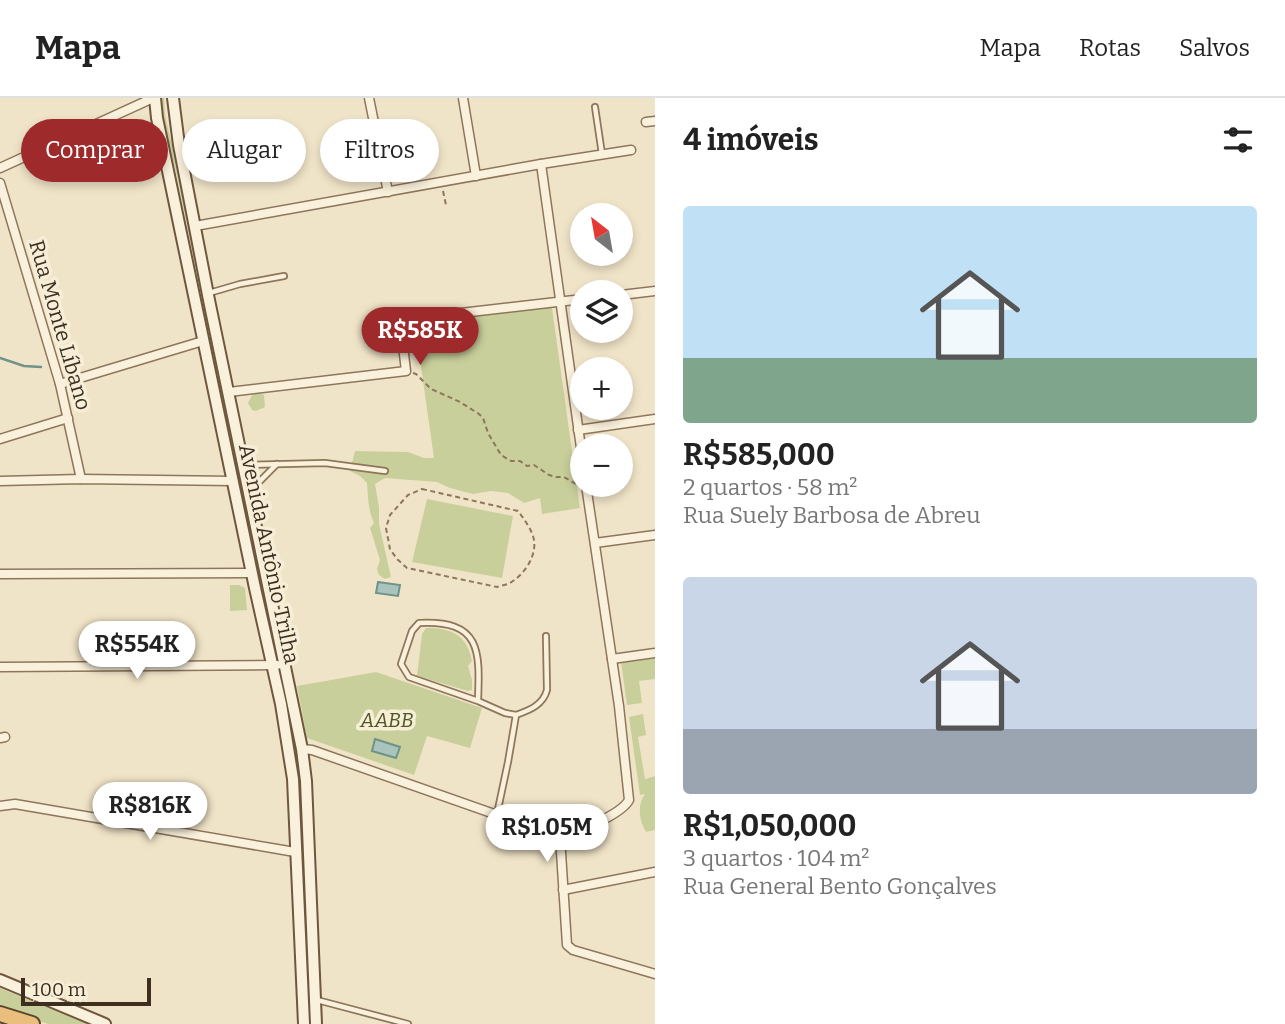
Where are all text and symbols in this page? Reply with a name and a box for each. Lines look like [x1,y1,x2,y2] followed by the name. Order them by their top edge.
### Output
[35,28,120,68] text: Mapa
[979,34,1041,62] text: Mapa
[1079,34,1141,62] text: Rotas
[1179,34,1250,62] text: Salvos
[21,119,168,182] chip: Comprar
[182,119,306,182] chip: Alugar
[320,119,439,182] chip: Filtros
[1219,121,1257,159] icon: filters
[683,122,818,158] text: 4 imóveis
[570,203,634,266] north arrow
[570,203,633,497] map controls
[23,237,97,413] street label: Rua Monte Líbano
[907,252,1033,378] icon: home
[570,280,633,343] button: layers
[363,308,477,367] pin: R$585K
[378,316,462,344] text: R$585K
[570,357,633,420] button: +
[570,434,633,497] button: −
[683,437,835,473] text: R$585,000
[233,442,305,667] street label: Avenida Antônio Trilha
[683,473,858,501] text: 2 quartos · 58 m²
[683,501,980,529] text: Rua Suely Barbosa de Abreu
[80,622,194,681] pin: R$554K
[907,623,1033,749] icon: home
[95,630,180,658] text: R$554K
[359,707,414,733] park label: AABB
[93,782,207,842] pin: R$816K
[108,791,192,819] text: R$816K
[482,804,612,864] pin: R$1.05M
[683,808,857,844] text: R$1,050,000
[502,813,592,841] text: R$1.05M
[683,844,870,872] text: 3 quartos · 104 m²
[683,872,997,900] text: Rua General Bento Gonçalves
[21,975,150,1007] scale bar
[32,978,86,1001] text: 100 m

